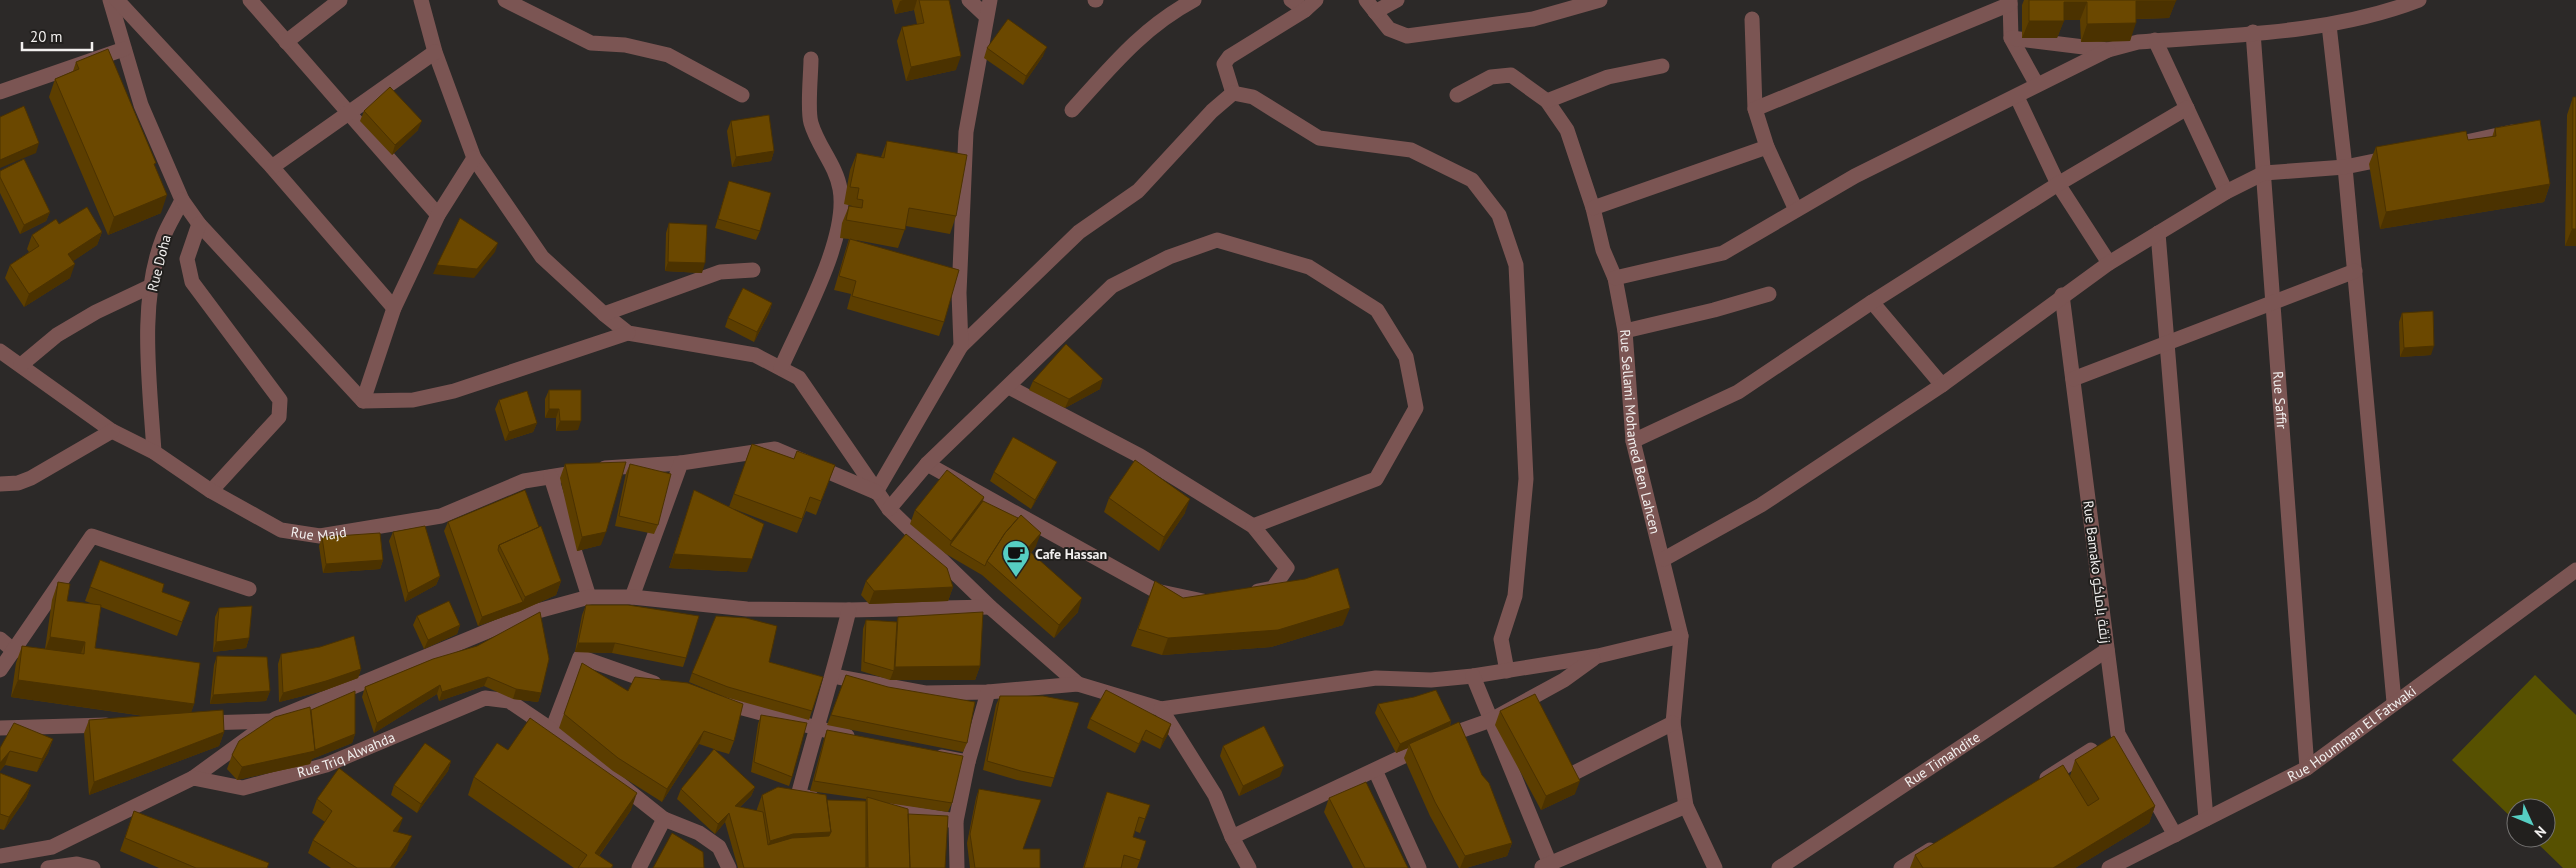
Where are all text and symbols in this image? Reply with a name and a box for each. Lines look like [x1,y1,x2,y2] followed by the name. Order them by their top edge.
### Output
[22,20,92,52] scale bar
[30,27,63,46] text: 20 m
[143,233,175,293] street label: Rue Doha
[1616,329,1665,536] street label: Rue Sellami Mohamed Ben Lahcen
[2269,371,2291,430] street label: Rue Saffir
[2079,500,2115,644] street label: Rue Bamako زنقة باماكو
[290,523,348,545] street label: Rue Majd
[1001,539,1031,578] cafe icon: Cafe Hassan
[1035,545,1107,563] place label: Cafe Hassan
[2284,682,2420,785] street label: Rue Houmman El Fatwaki
[295,728,398,782] street label: Rue Triq Alwahda
[1901,728,1983,791] street label: Rue Timahdite
[2506,798,2556,848] north arrow
[2531,822,2550,842] text: N

